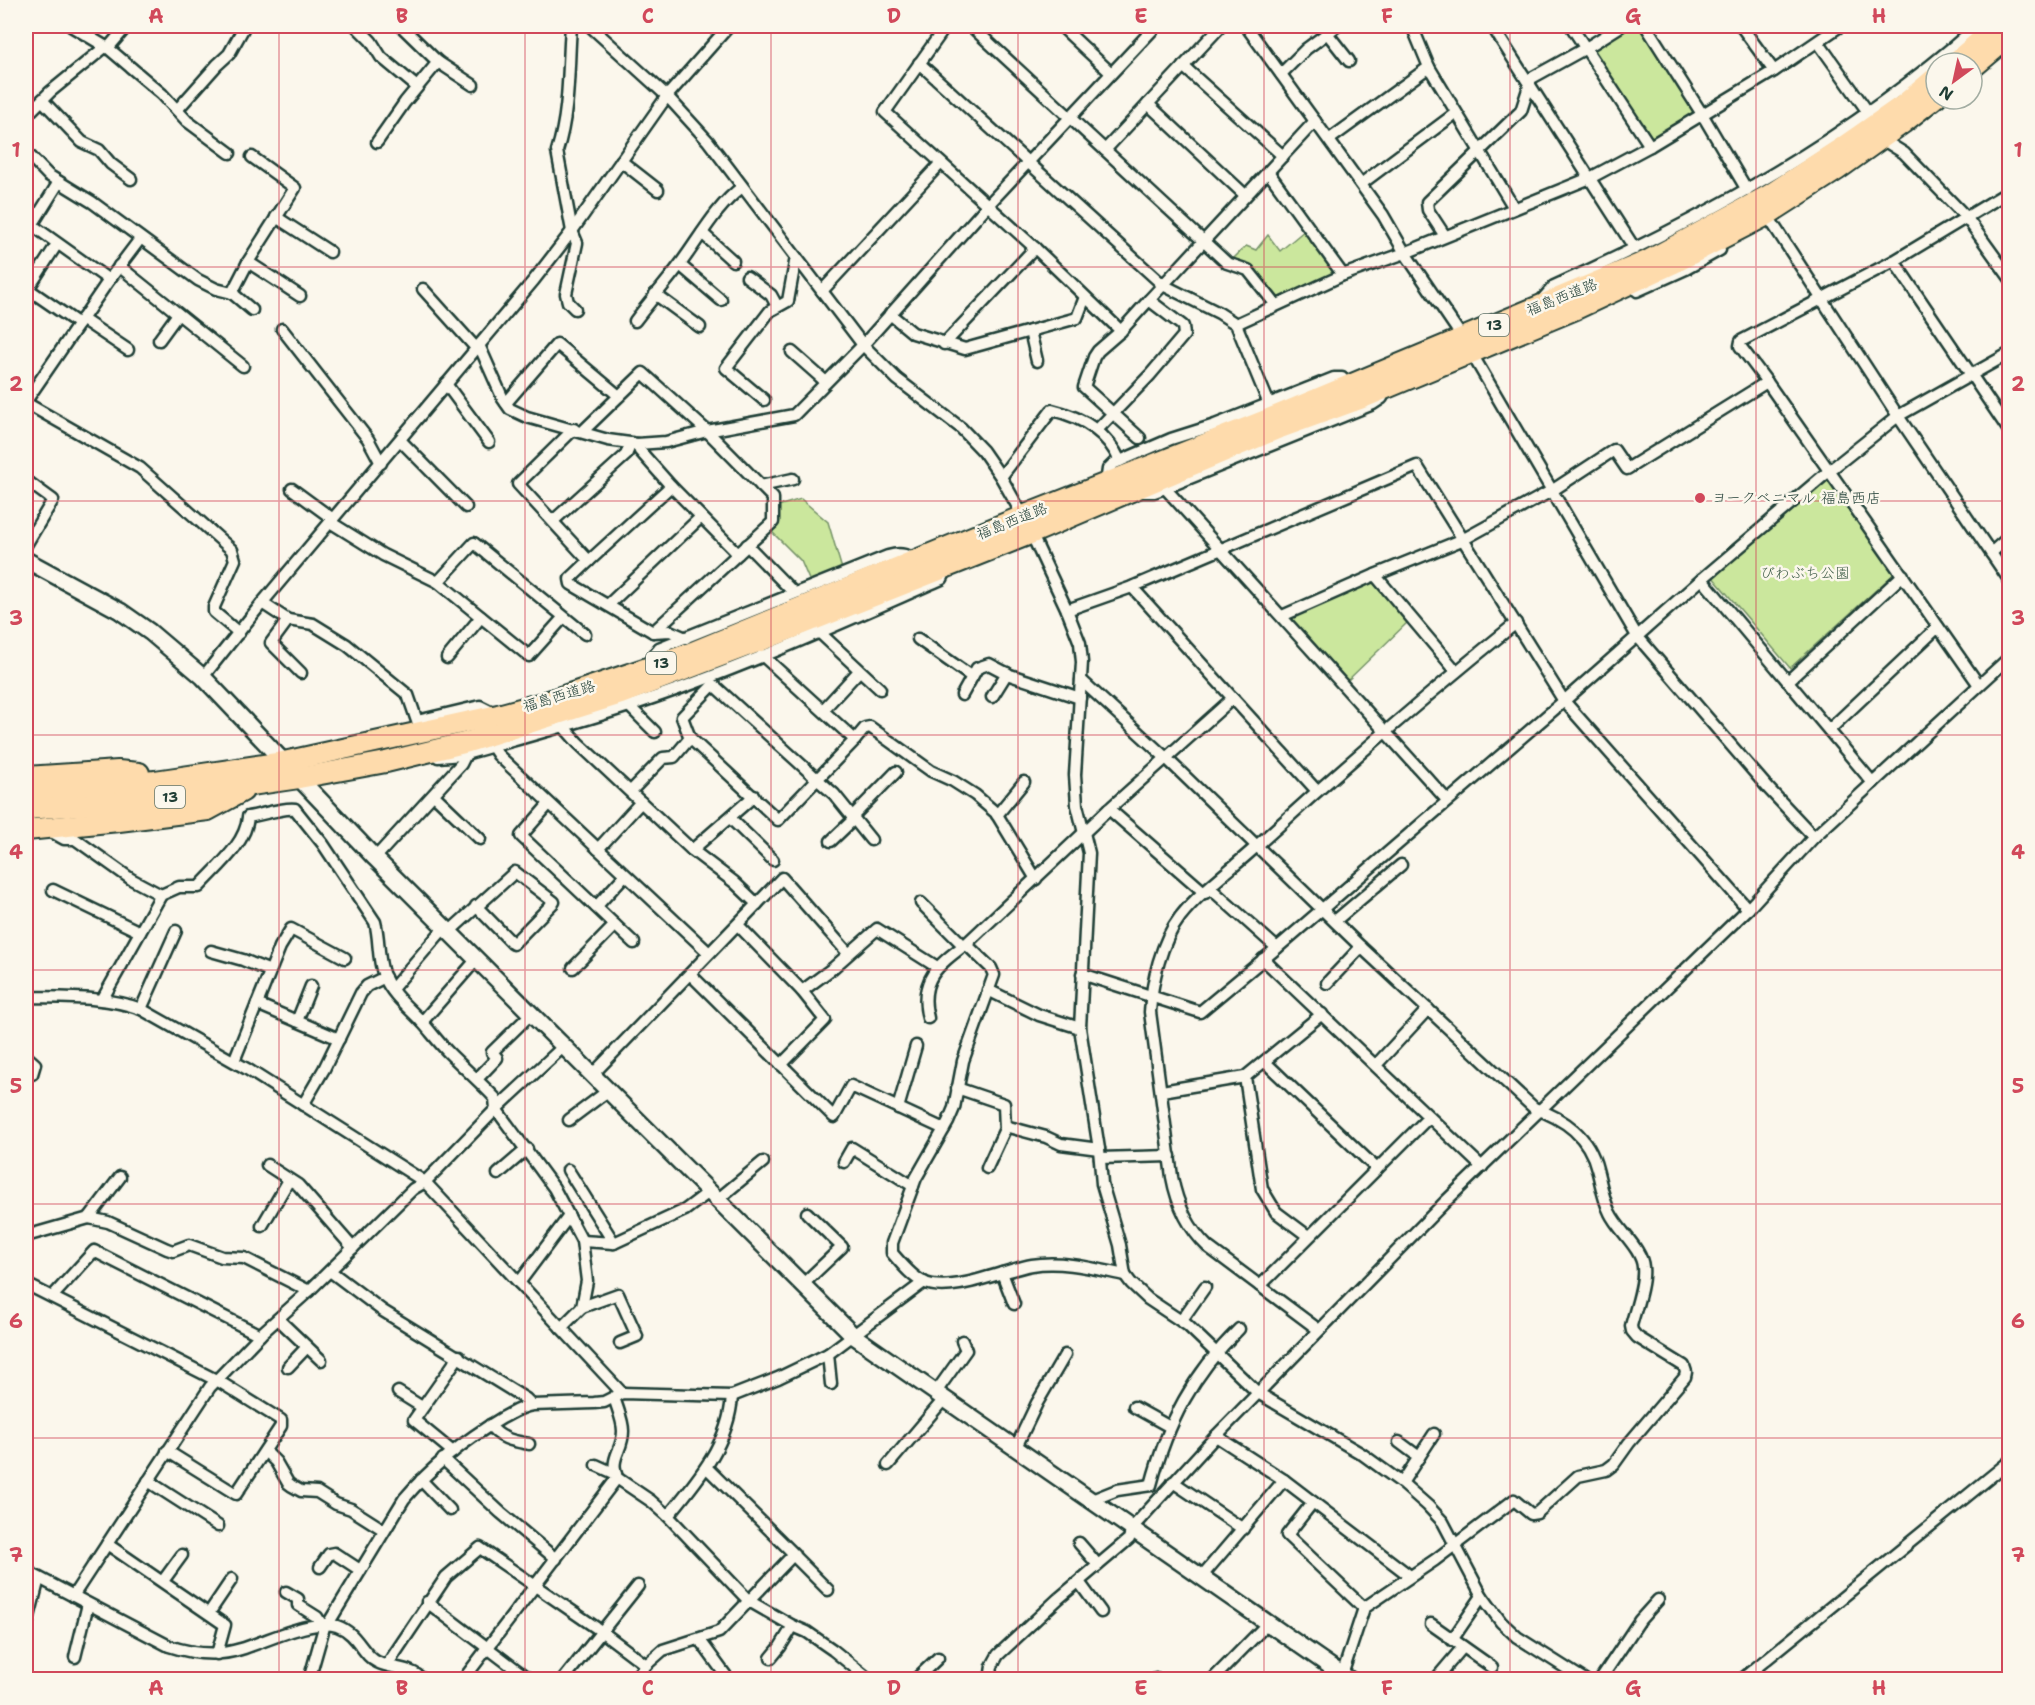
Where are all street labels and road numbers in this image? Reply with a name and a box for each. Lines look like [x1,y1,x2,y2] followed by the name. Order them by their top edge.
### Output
[1523,274,1601,320] street label: 福島西道路
[1479,314,1509,336] road number: 13
[973,498,1051,544] street label: 福島西道路
[646,652,676,674] road number: 13
[520,675,598,717] street label: 福島西道路
[155,786,185,808] road number: 13

